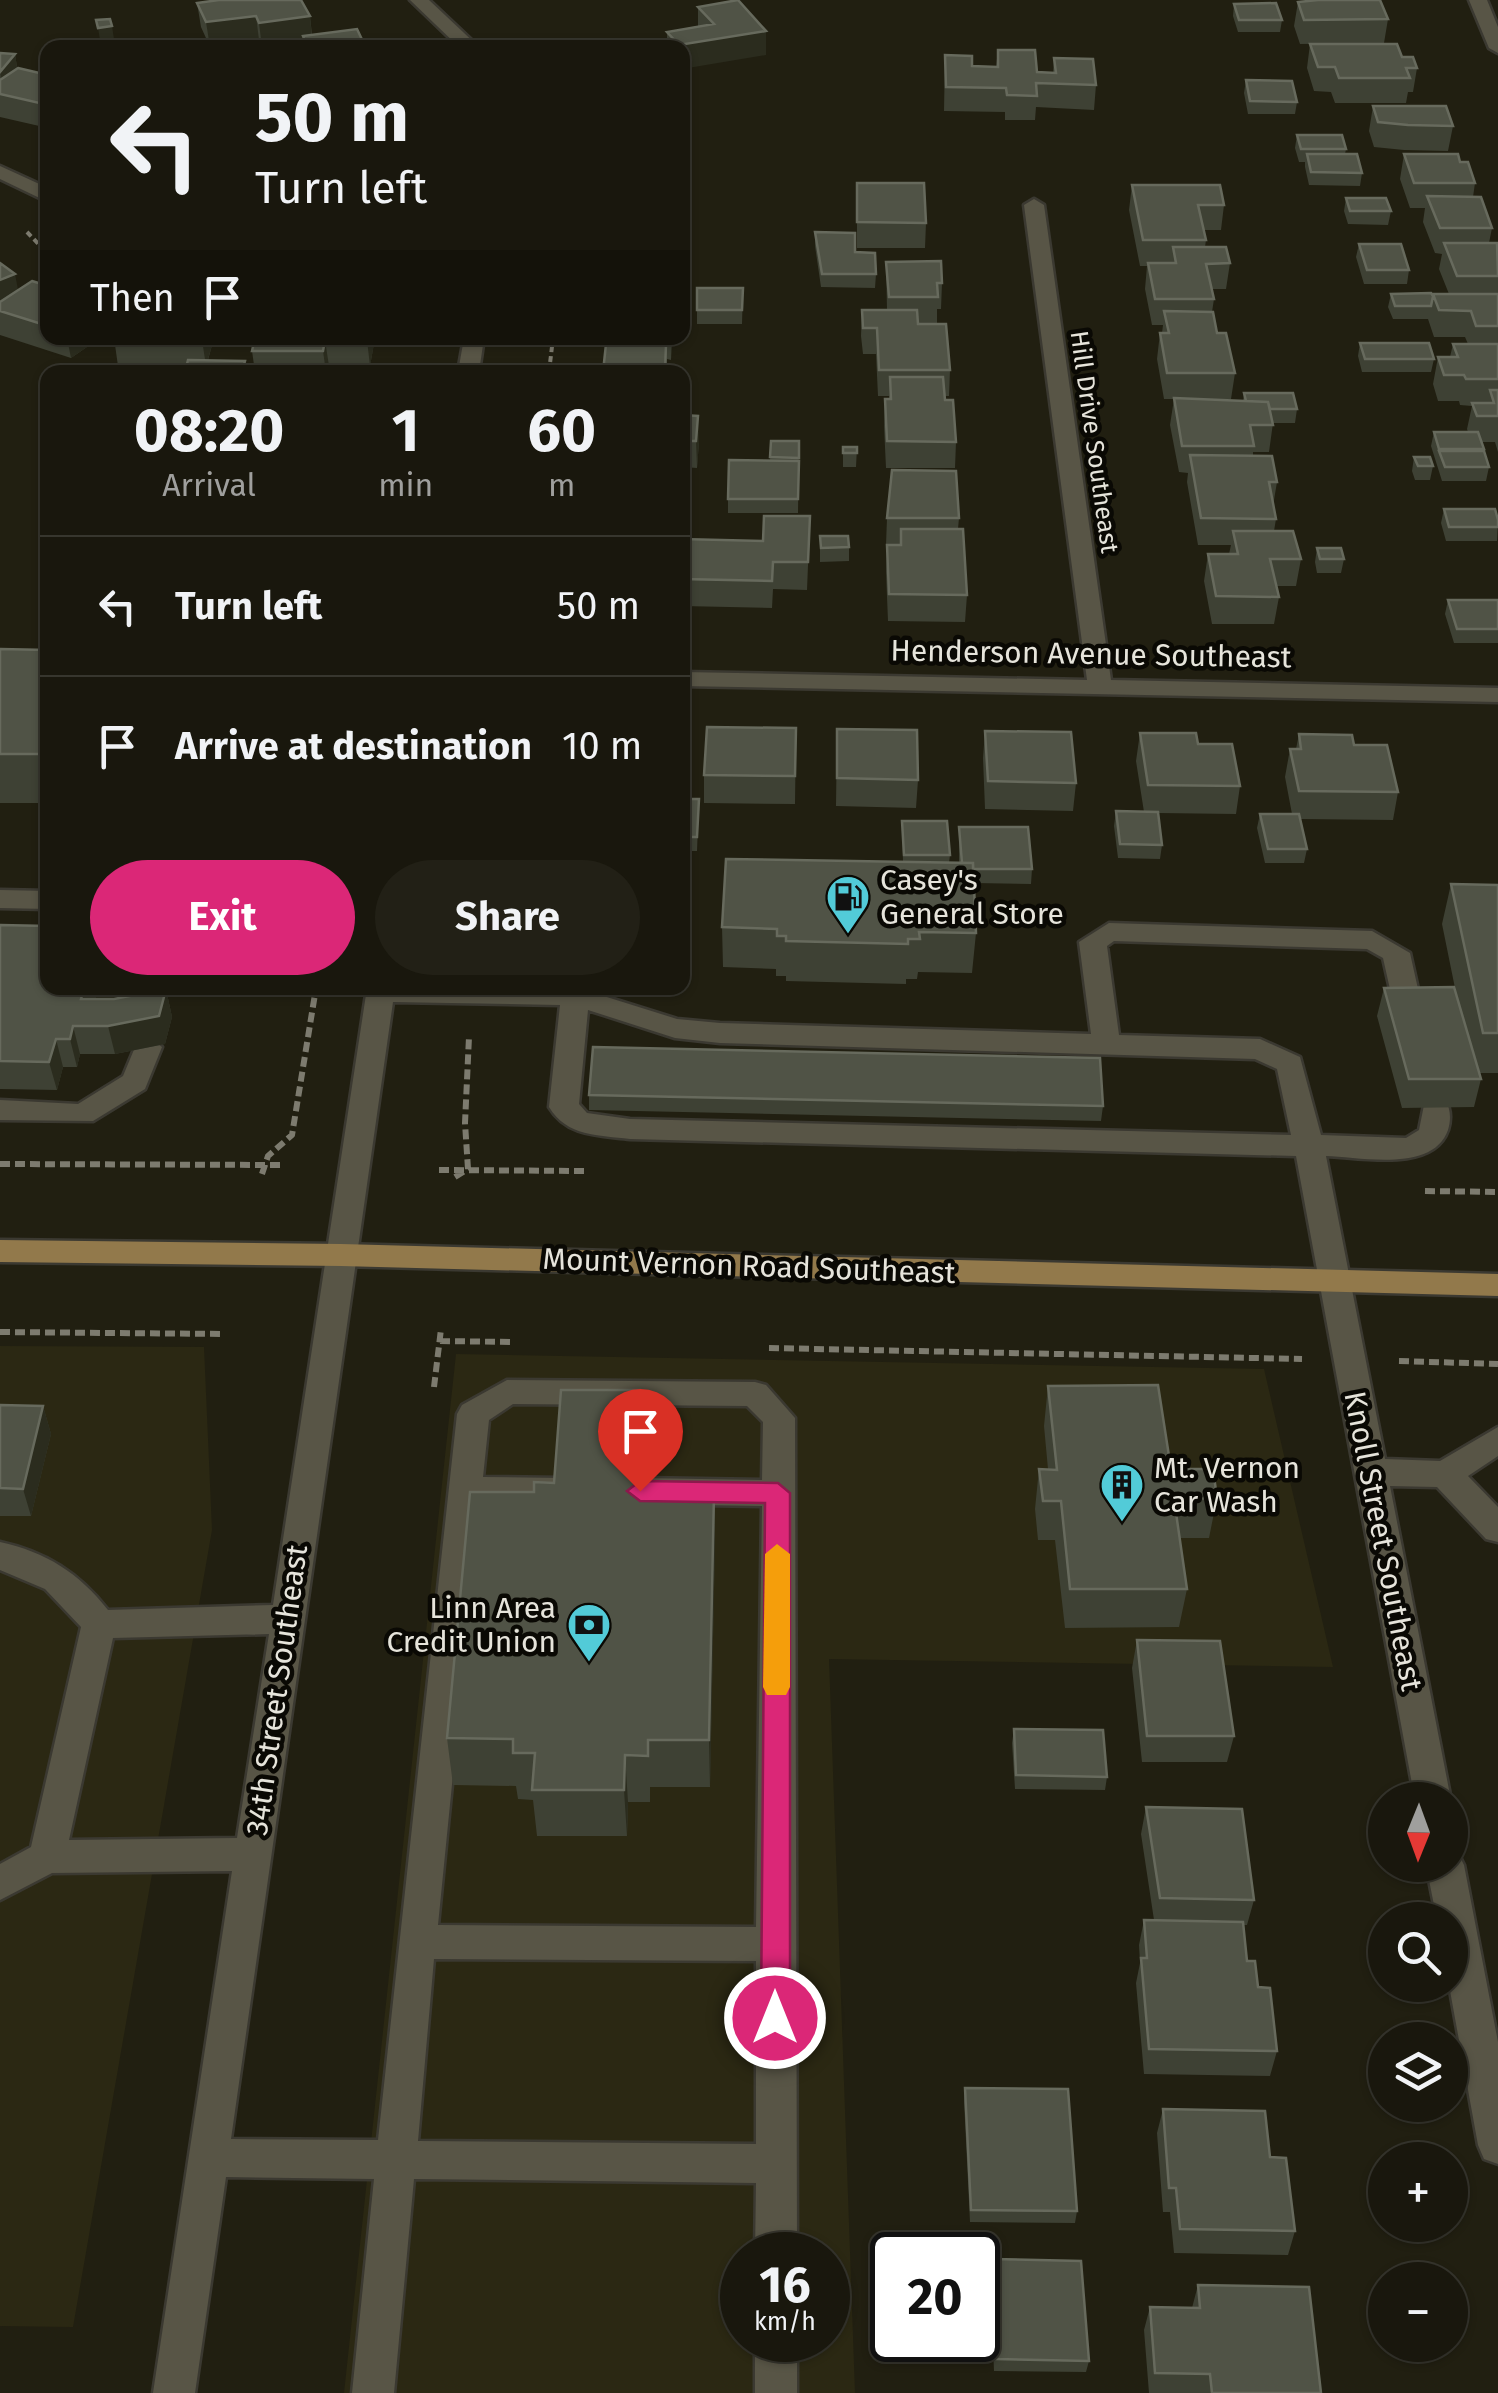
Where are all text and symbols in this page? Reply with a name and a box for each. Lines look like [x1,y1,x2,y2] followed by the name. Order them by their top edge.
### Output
[255,76,409,160] text: 50 m
[90,80,220,210] icon: left
[255,161,427,215] text: Turn left
[195,270,250,325] icon: arrive
[90,275,175,321] text: Then
[1064,329,1125,556] street label: Hill Drive Southeast
[134,395,284,467] text: 08:20
[392,395,420,467] text: 1
[527,395,596,467] text: 60
[162,466,256,504] text: Arrival
[378,466,433,504] text: min
[548,466,575,504] text: m
[90,579,145,634] icon: left
[175,583,322,629] text: Turn left
[557,583,640,629] text: 50 m
[890,633,1292,675] street label: Henderson Avenue Southeast
[90,719,145,774] icon: arrive
[175,723,532,769] text: Arrive at destination
[562,723,642,769] text: 10 m
[90,860,355,975] button: Exit
[375,860,640,975] button: Share
[880,862,1064,932] place label: Casey's General Store
[825,874,871,935] fuel station icon: Casey's General Store
[542,1241,956,1291] street label: Mount Vernon Road Southeast
[1336,1388,1430,1694] street label: Knoll Street Southeast
[598,1389,683,1492] pin
[613,1404,668,1459] icon: arrive
[1154,1450,1300,1520] place label: Mt. Vernon Car Wash
[1099,1462,1145,1523] building icon: Mt. Vernon Car Wash
[239,1542,315,1838] street label: 34th Street Southeast
[386,1590,556,1660] place label: Linn Area Credit Union
[566,1602,612,1663] bank icon: Linn Area Credit Union
[1368,1782,1468,1882] north arrow
[1368,1782,1468,2362] map controls
[1368,1902,1468,2002] button: search
[723,1966,827,2070] position arrow
[1368,2022,1468,2122] button: layers
[1368,2142,1468,2242] button: +
[870,2232,1000,2362] speed limit sign: 20
[759,2255,811,2315] text: 16
[1368,2262,1468,2362] button: −
[754,2307,816,2337] text: km/h

